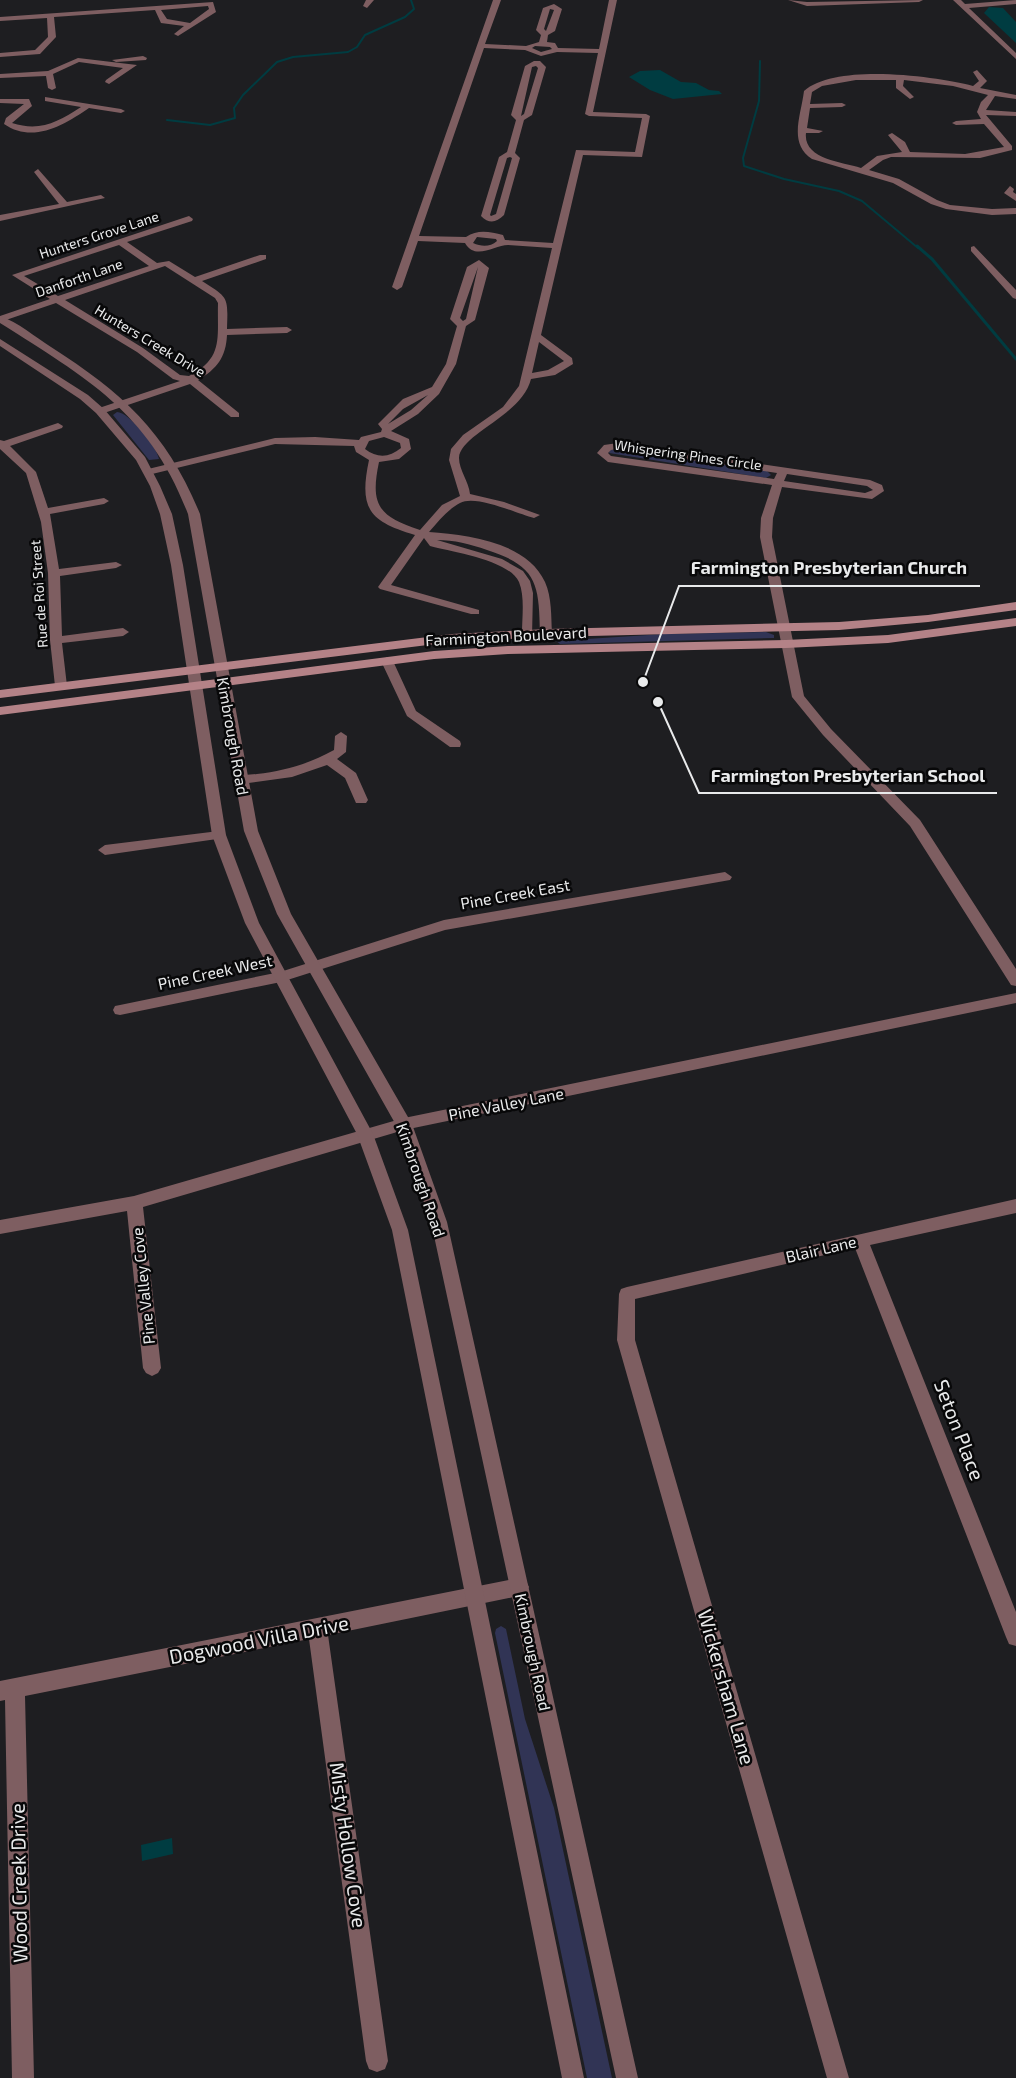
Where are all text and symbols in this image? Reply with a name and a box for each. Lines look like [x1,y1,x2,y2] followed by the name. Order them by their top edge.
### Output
[37,207,161,262] street label: Hunters Grove Lane
[33,255,125,300] street label: Danforth Lane
[92,301,209,380] street label: Hunters Creek Drive
[613,436,763,473] street label: Whispering Pines Circle
[26,540,51,648] street label: Rue de Roi Street
[679,550,980,586] callout: Farmington Presbyterian Church
[691,556,967,578] text: Farmington Presbyterian Church
[425,622,587,649] street label: Farmington Boulevard
[214,675,253,796] street label: Kimbrough Road
[699,757,997,793] callout: Farmington Presbyterian School
[711,764,985,786] text: Farmington Presbyterian School
[459,875,571,912] street label: Pine Creek East
[156,950,274,993] street label: Pine Creek West
[447,1083,565,1124] street label: Pine Valley Lane
[393,1120,450,1239] street label: Kimbrough Road
[127,1227,158,1345] street label: Pine Valley Cove
[784,1231,858,1266] street label: Blair Lane
[930,1376,990,1483] street label: Seton Place
[512,1591,555,1712] street label: Kimbrough Road
[693,1606,761,1767] street label: Wickersham Lane
[167,1610,351,1668] street label: Dogwood Villa Drive
[325,1760,373,1929] street label: Misty Hollow Cove
[5,1803,31,1963] street label: Wood Creek Drive

